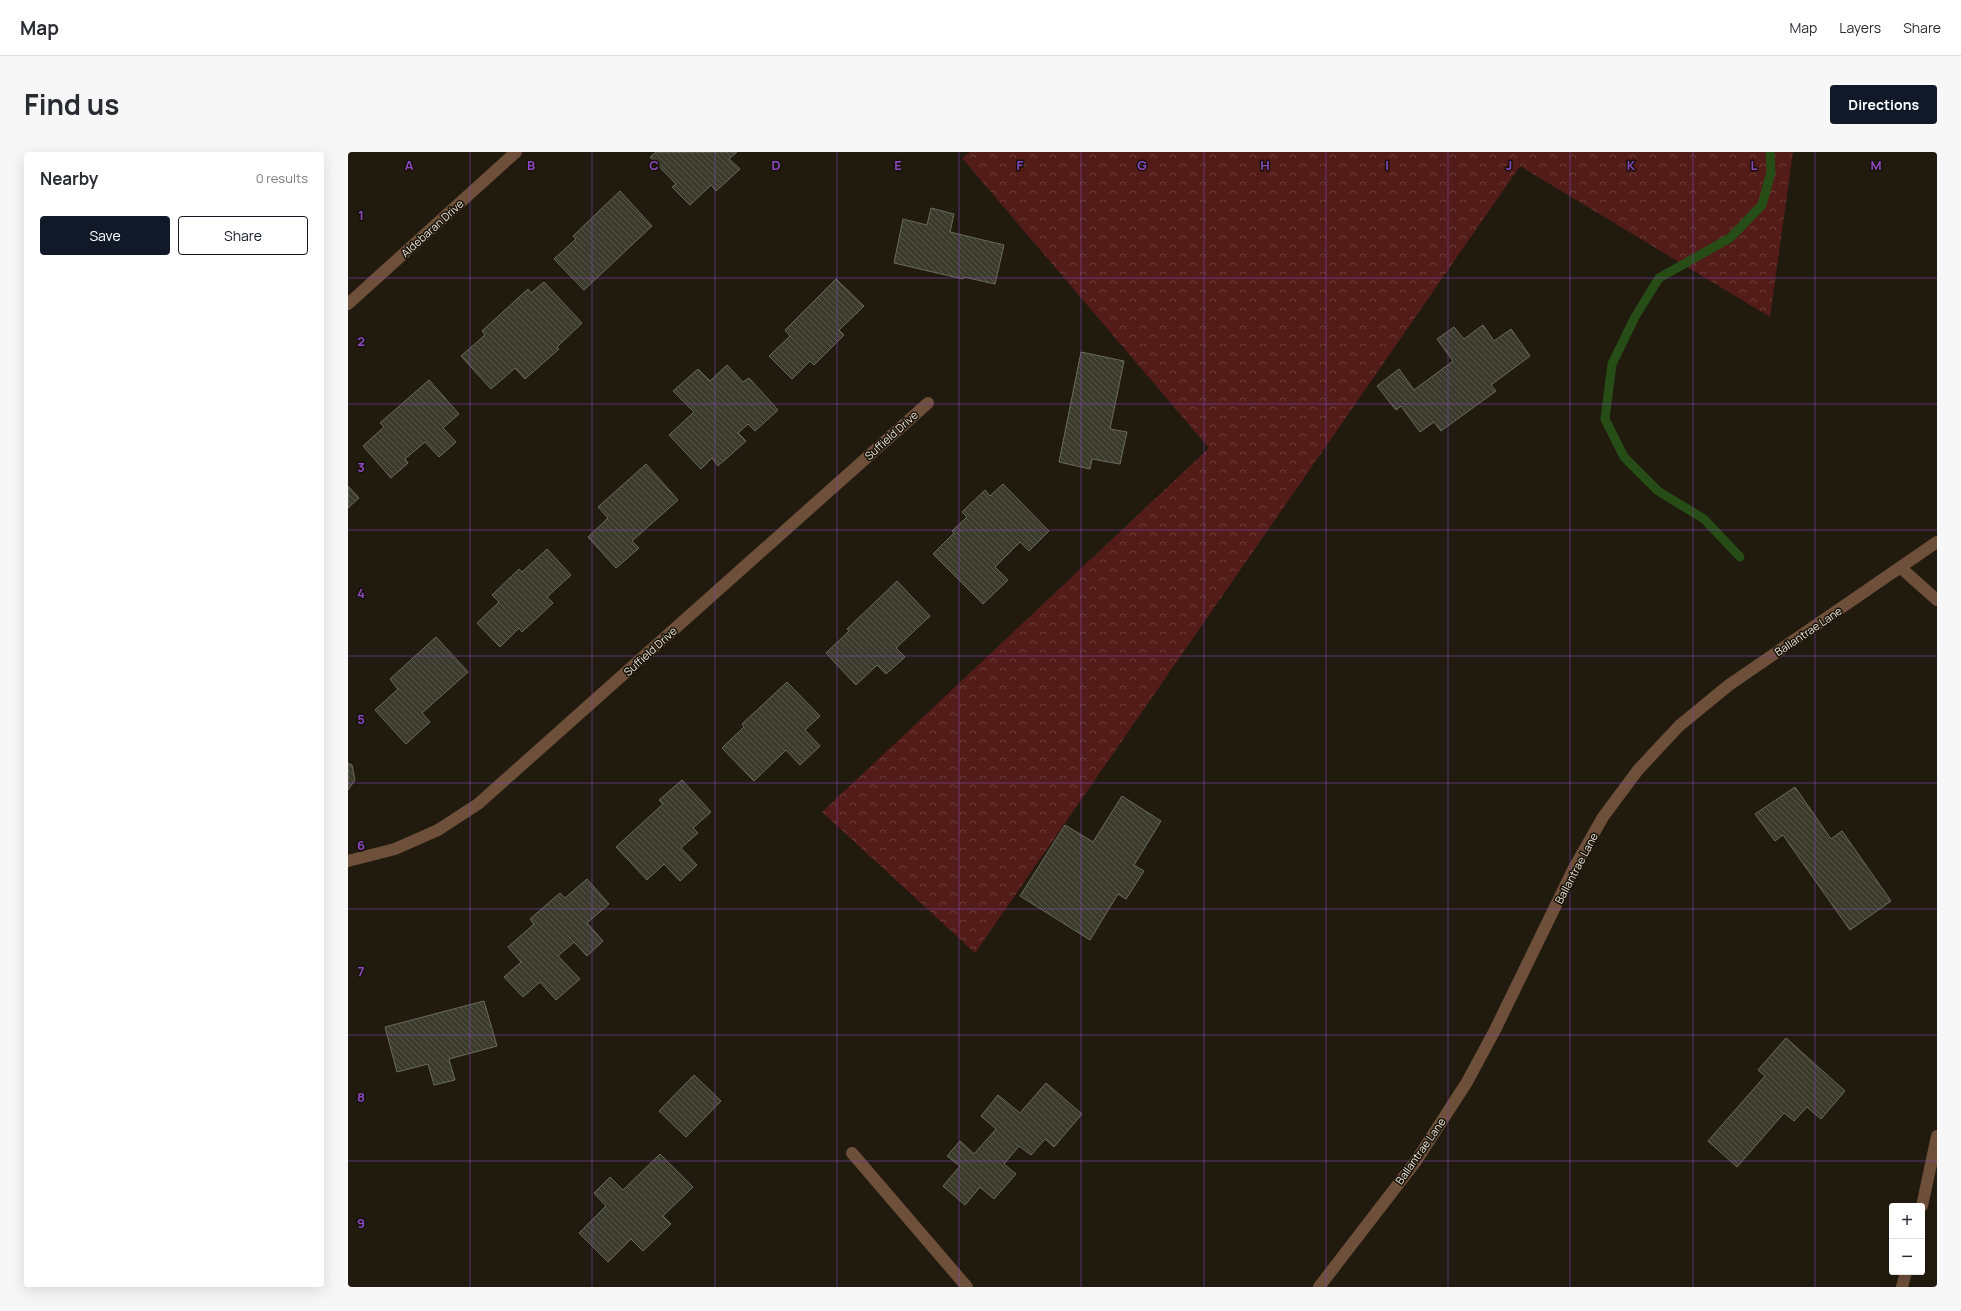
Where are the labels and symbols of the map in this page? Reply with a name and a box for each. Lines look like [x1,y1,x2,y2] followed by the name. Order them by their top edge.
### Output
[405,156,414,174] text: A
[527,156,535,174] text: B
[649,156,659,174] text: C
[771,156,781,174] text: D
[894,156,902,174] text: E
[1017,156,1024,174] text: F
[1137,156,1147,174] text: G
[1260,156,1270,174] text: H
[1385,156,1389,174] text: I
[1506,156,1512,174] text: J
[1627,156,1636,174] text: K
[1751,156,1758,174] text: L
[1870,156,1882,174] text: M
[397,195,467,260] street label: Aldebaran Drive
[358,206,364,224] text: 1
[357,332,365,350] text: 2
[861,407,921,463] street label: Suffield Drive
[357,458,365,476] text: 3
[357,584,365,602] text: 4
[1771,603,1845,659] street label: Ballantrae Lane
[620,623,680,679] street label: Suffield Drive
[357,710,365,728] text: 5
[1551,829,1601,906] street label: Ballantrae Lane
[357,836,365,854] text: 6
[358,962,365,980] text: 7
[357,1088,365,1106] text: 8
[1391,1114,1449,1187] street label: Ballantrae Lane
[357,1214,365,1232] text: 9

